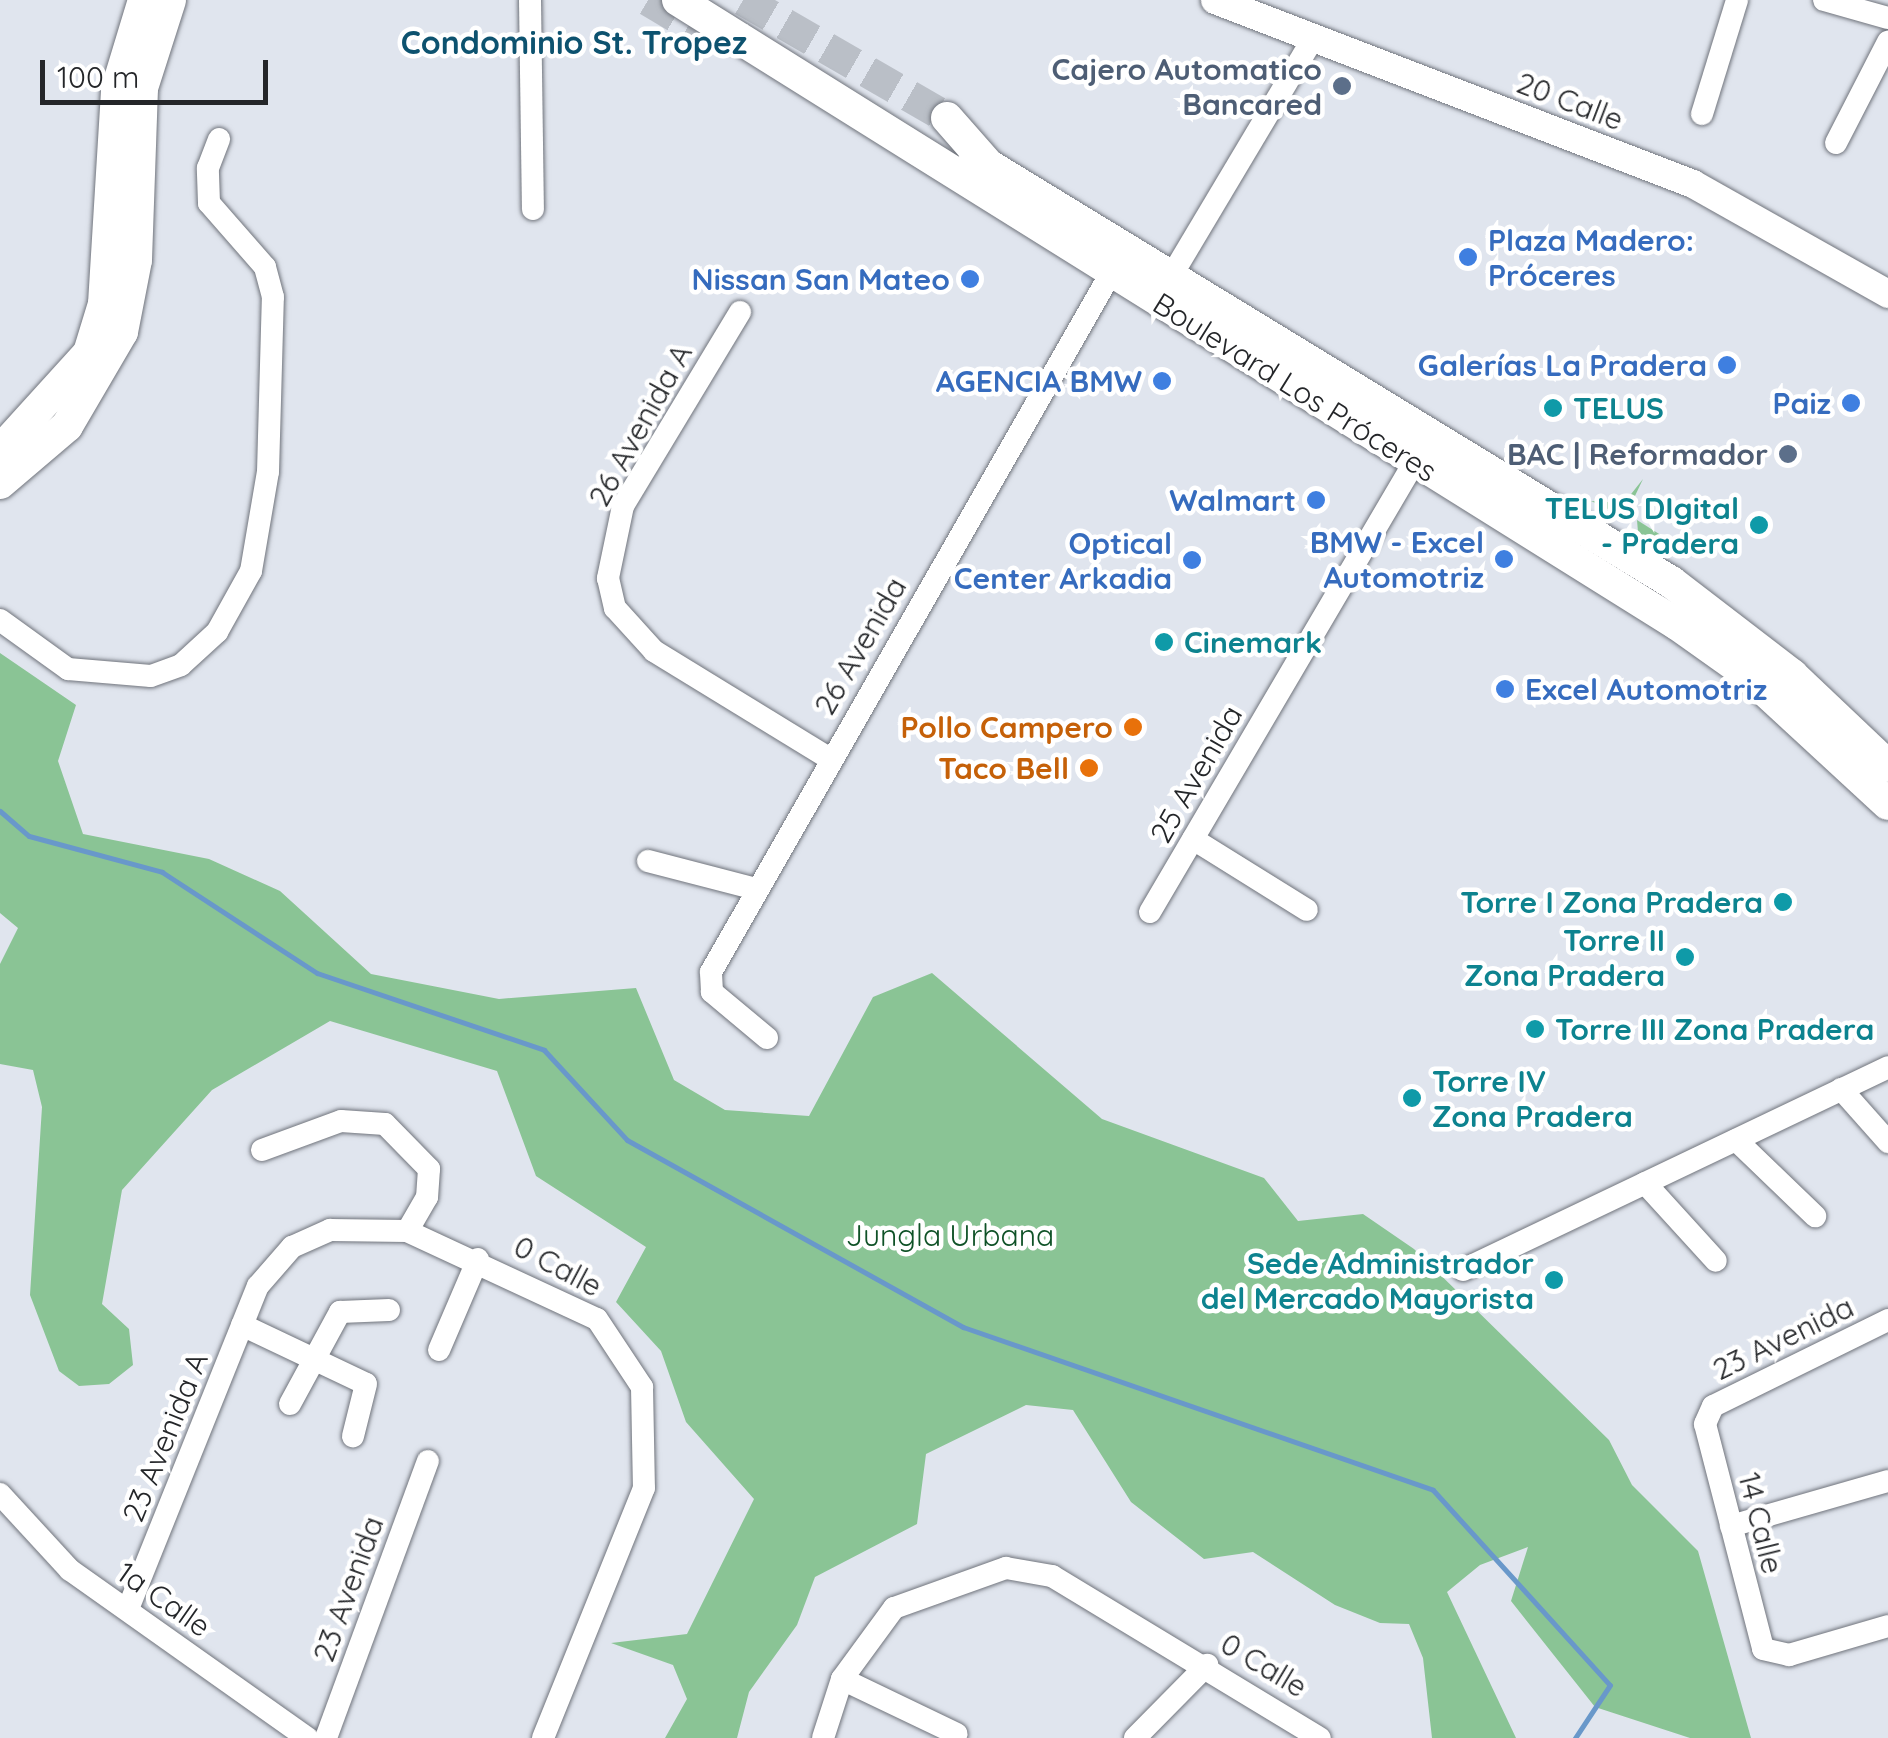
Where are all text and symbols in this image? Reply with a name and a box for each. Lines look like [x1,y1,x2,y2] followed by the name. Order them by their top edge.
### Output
[401,23,747,61] district label: Condominio St. Tropez
[45,40,272,102] scale bar
[1051,51,1322,122] place label: Cajero Automatico Bancared
[57,58,139,96] text: 100 m
[1512,64,1628,138] street label: 20 Calle
[1331,75,1353,97] marker: Cajero Automatico Bancared
[1488,222,1694,292] place label: Plaza Madero: Próceres
[1457,246,1479,268] marker: Plaza Madero: Próceres
[692,261,950,297] place label: Nissan San Mateo
[959,268,981,290] marker: Nissan San Mateo
[1147,285,1443,489] street label: Boulevard Los Próceres
[581,338,699,512] street label: 26 Avenida A
[1418,347,1707,383] place label: Galerías La Pradera
[1716,354,1738,376] marker: Galerías La Pradera
[936,363,1142,399] place label: AGENCIA BMW
[1151,370,1173,392] marker: AGENCIA BMW
[1773,385,1831,421] place label: Paiz
[1573,390,1664,426] place label: TELUS
[1840,392,1862,414] marker: Paiz
[1542,397,1564,419] marker: TELUS
[1507,436,1768,472] place label: BAC | Reformador
[1777,443,1799,465] marker: BAC | Reformador
[1169,482,1296,518] place label: Walmart
[1305,489,1327,511] marker: Walmart
[1545,490,1739,560] place label: TELUS DIgital - Pradera
[1748,514,1770,536] marker: TELUS DIgital - Pradera
[1310,524,1484,594] place label: BMW - Excel Automotriz
[954,525,1172,596] place label: Optical Center Arkadia
[1493,548,1515,570] marker: BMW - Excel Automotriz
[1181,549,1203,571] marker: Optical Center Arkadia
[806,571,914,721] street label: 26 Avenida
[1184,624,1322,660] place label: Cinemark
[1153,631,1175,653] marker: Cinemark
[1525,671,1767,707] place label: Excel Automotriz
[1494,678,1516,700] marker: Excel Automotriz
[1142,699,1250,849] street label: 25 Avenida
[901,709,1113,745] place label: Pollo Campero
[1122,716,1144,738] marker: Pollo Campero
[938,750,1069,786] place label: Taco Bell
[1078,757,1100,779] marker: Taco Bell
[1460,884,1763,920] place label: Torre I Zona Pradera
[1772,891,1794,913] marker: Torre I Zona Pradera
[1464,922,1665,992] place label: Torre II Zona Pradera
[1674,946,1696,968] marker: Torre II Zona Pradera
[1555,1011,1874,1047] place label: Torre III Zona Pradera
[1524,1018,1546,1040] marker: Torre III Zona Pradera
[1432,1063,1633,1134] place label: Torre IV Zona Pradera
[1401,1087,1423,1109] marker: Torre IV Zona Pradera
[846,1217,1054,1253] park label: Jungla Urbana
[508,1228,608,1304] street label: 0 Calle
[1201,1245,1534,1316] place label: Sede Administrador del Mercado Mayorista
[1543,1269,1565,1291] marker: Sede Administrador del Mercado Mayorista
[1707,1289,1859,1387] street label: 23 Avenida
[115,1347,215,1527] street label: 23 Avenida A
[1731,1469,1791,1577] street label: 14 Calle
[305,1511,391,1667] street label: 23 Avenida
[110,1554,218,1644] street label: 1a Calle
[1214,1625,1314,1705] street label: 0 Calle

